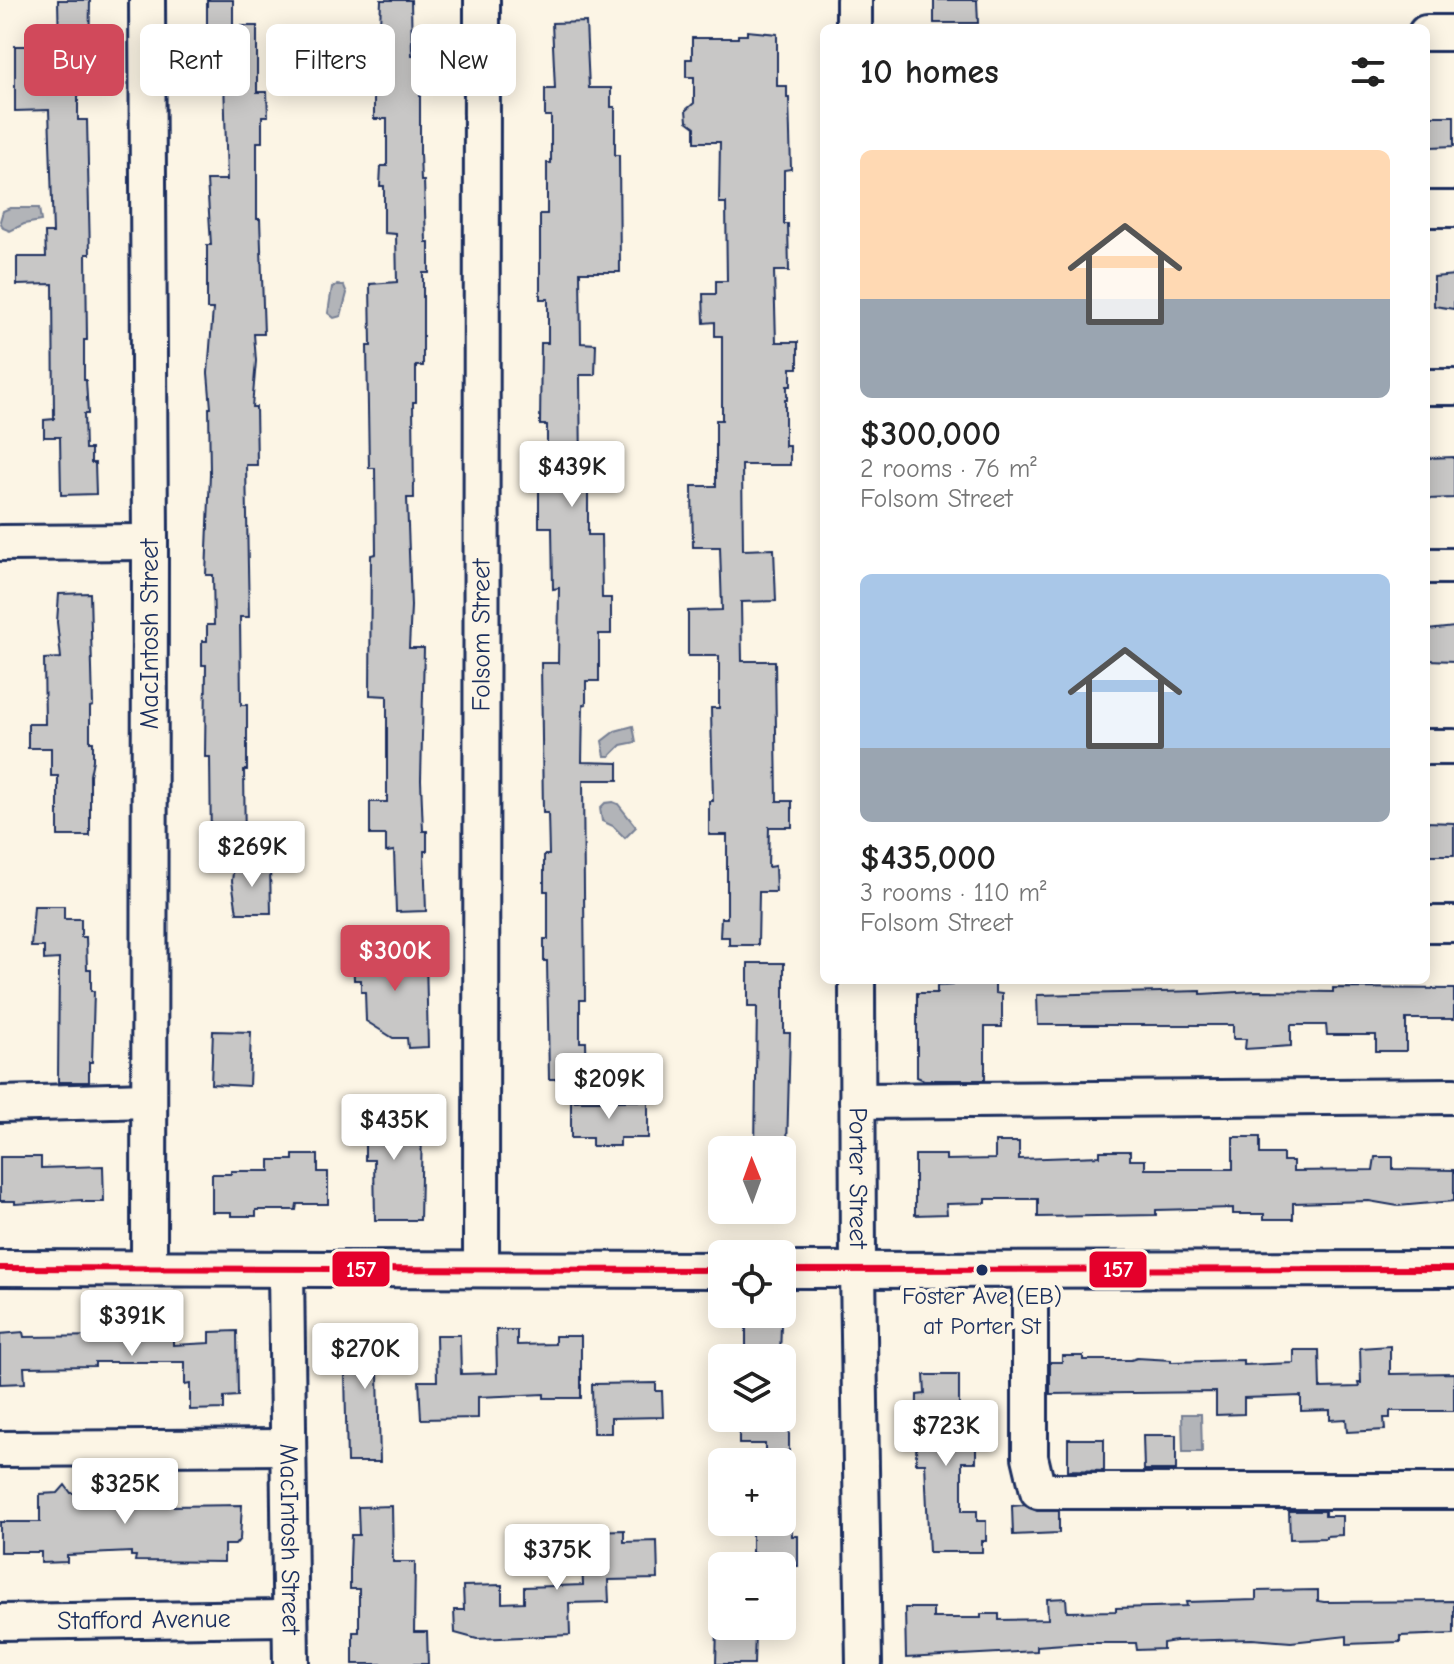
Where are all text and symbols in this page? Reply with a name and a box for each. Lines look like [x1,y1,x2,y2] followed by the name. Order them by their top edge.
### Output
[24,24,124,96] chip: Buy
[140,24,250,96] chip: Rent
[266,24,395,96] chip: Filters
[411,24,516,96] chip: New
[1346,50,1390,94] icon: filters
[860,52,999,92] text: 10 homes
[1053,202,1197,346] icon: home
[860,414,1001,454] text: $300,000
[516,441,628,509] pin: $439K
[538,452,606,482] text: $439K
[860,454,1037,484] text: 2 rooms · 76 m²
[860,484,1013,514] text: Folsom Street
[135,537,165,730] street label: MacIntosh Street
[466,557,497,711] street label: Folsom Street
[1053,626,1197,770] icon: home
[196,821,308,889] pin: $269K
[217,832,287,862] text: $269K
[860,838,996,878] text: $435,000
[860,878,1047,908] text: 3 rooms · 110 m²
[860,908,1013,938] text: Folsom Street
[339,925,451,993] pin: $300K
[359,936,431,966] text: $300K
[553,1053,665,1121] pin: $209K
[573,1064,645,1094] text: $209K
[338,1094,450,1162] pin: $435K
[359,1105,429,1135] text: $435K
[842,1107,873,1250] street label: Porter Street
[708,1136,796,1224] north arrow
[708,1136,796,1640] map controls
[708,1240,796,1328] button: locate
[331,1250,391,1288] line badge: 157
[1088,1250,1148,1289] line badge: 157
[346,1257,376,1283] text: 157
[1103,1257,1133,1283] text: 157
[974,1262,990,1278] marker: Foster Ave (EB) at Porter St
[902,1282,1062,1340] place label: Foster Ave (EB) at Porter St
[76,1290,188,1358] pin: $391K
[99,1301,165,1331] text: $391K
[309,1323,421,1391] pin: $270K
[330,1334,400,1364] text: $270K
[708,1344,796,1432] button: layers
[890,1400,1002,1468] pin: $723K
[912,1411,980,1441] text: $723K
[273,1443,306,1636] street label: MacIntosh Street
[708,1448,796,1536] button: +
[69,1458,181,1526] pin: $325K
[90,1469,160,1499] text: $325K
[501,1524,613,1592] pin: $375K
[523,1535,591,1565] text: $375K
[708,1552,796,1640] button: −
[57,1604,231,1636] street label: Stafford Avenue

